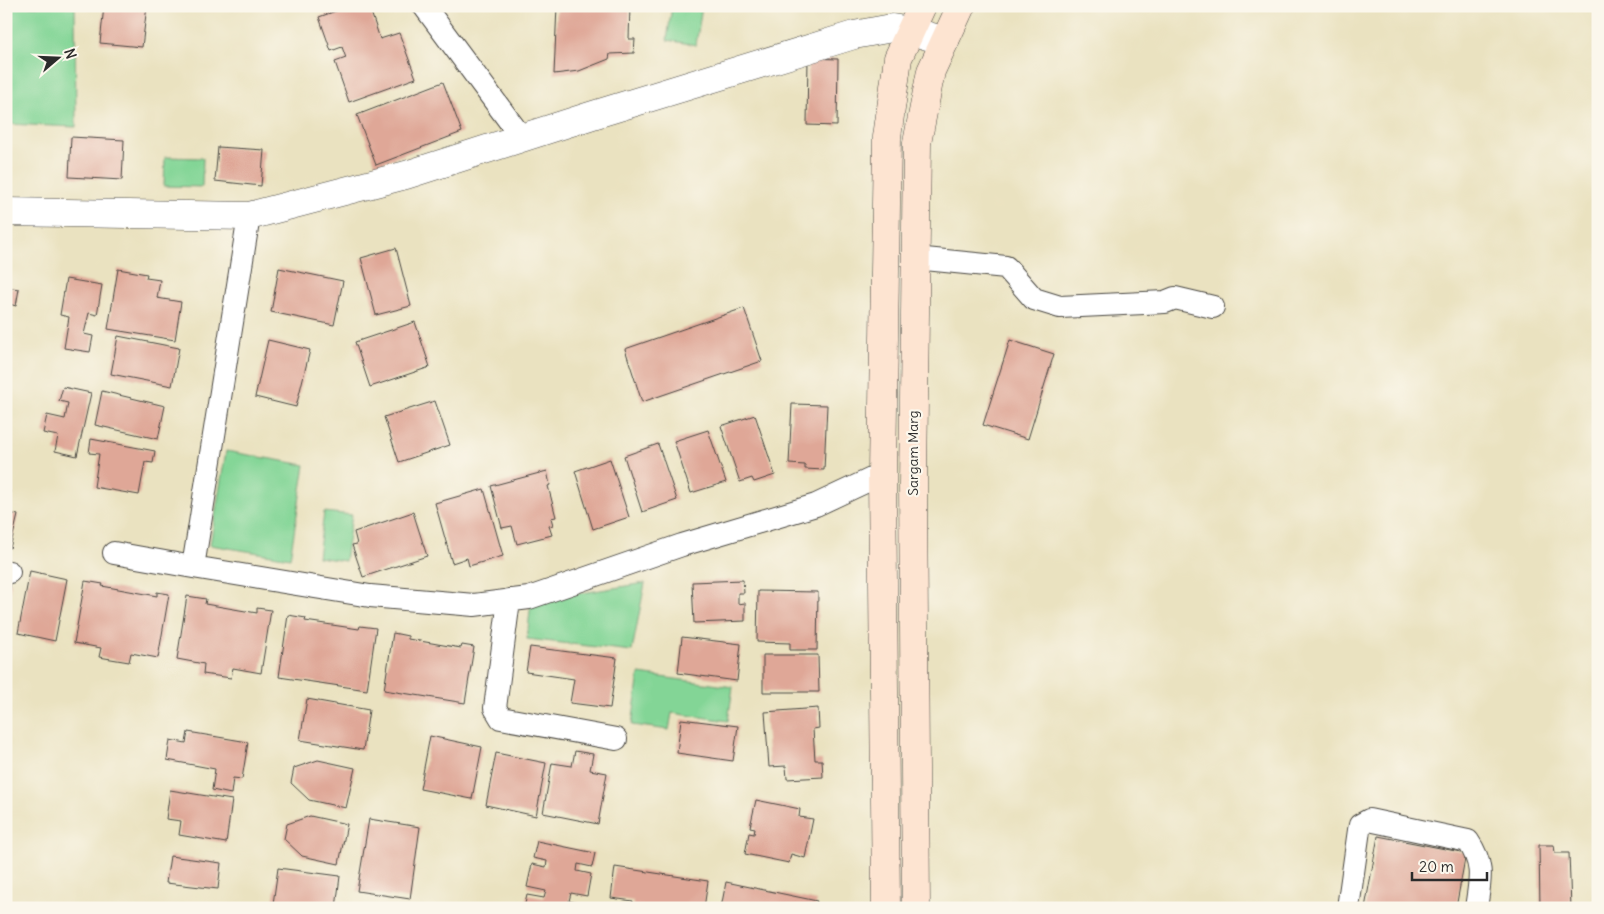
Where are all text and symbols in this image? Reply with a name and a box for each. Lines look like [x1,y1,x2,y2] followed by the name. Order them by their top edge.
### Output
[32,32,82,82] north arrow
[60,46,80,61] text: N
[904,410,922,496] street label: Sargam Marg
[1412,849,1486,881] scale bar
[1419,857,1454,876] text: 20 m

